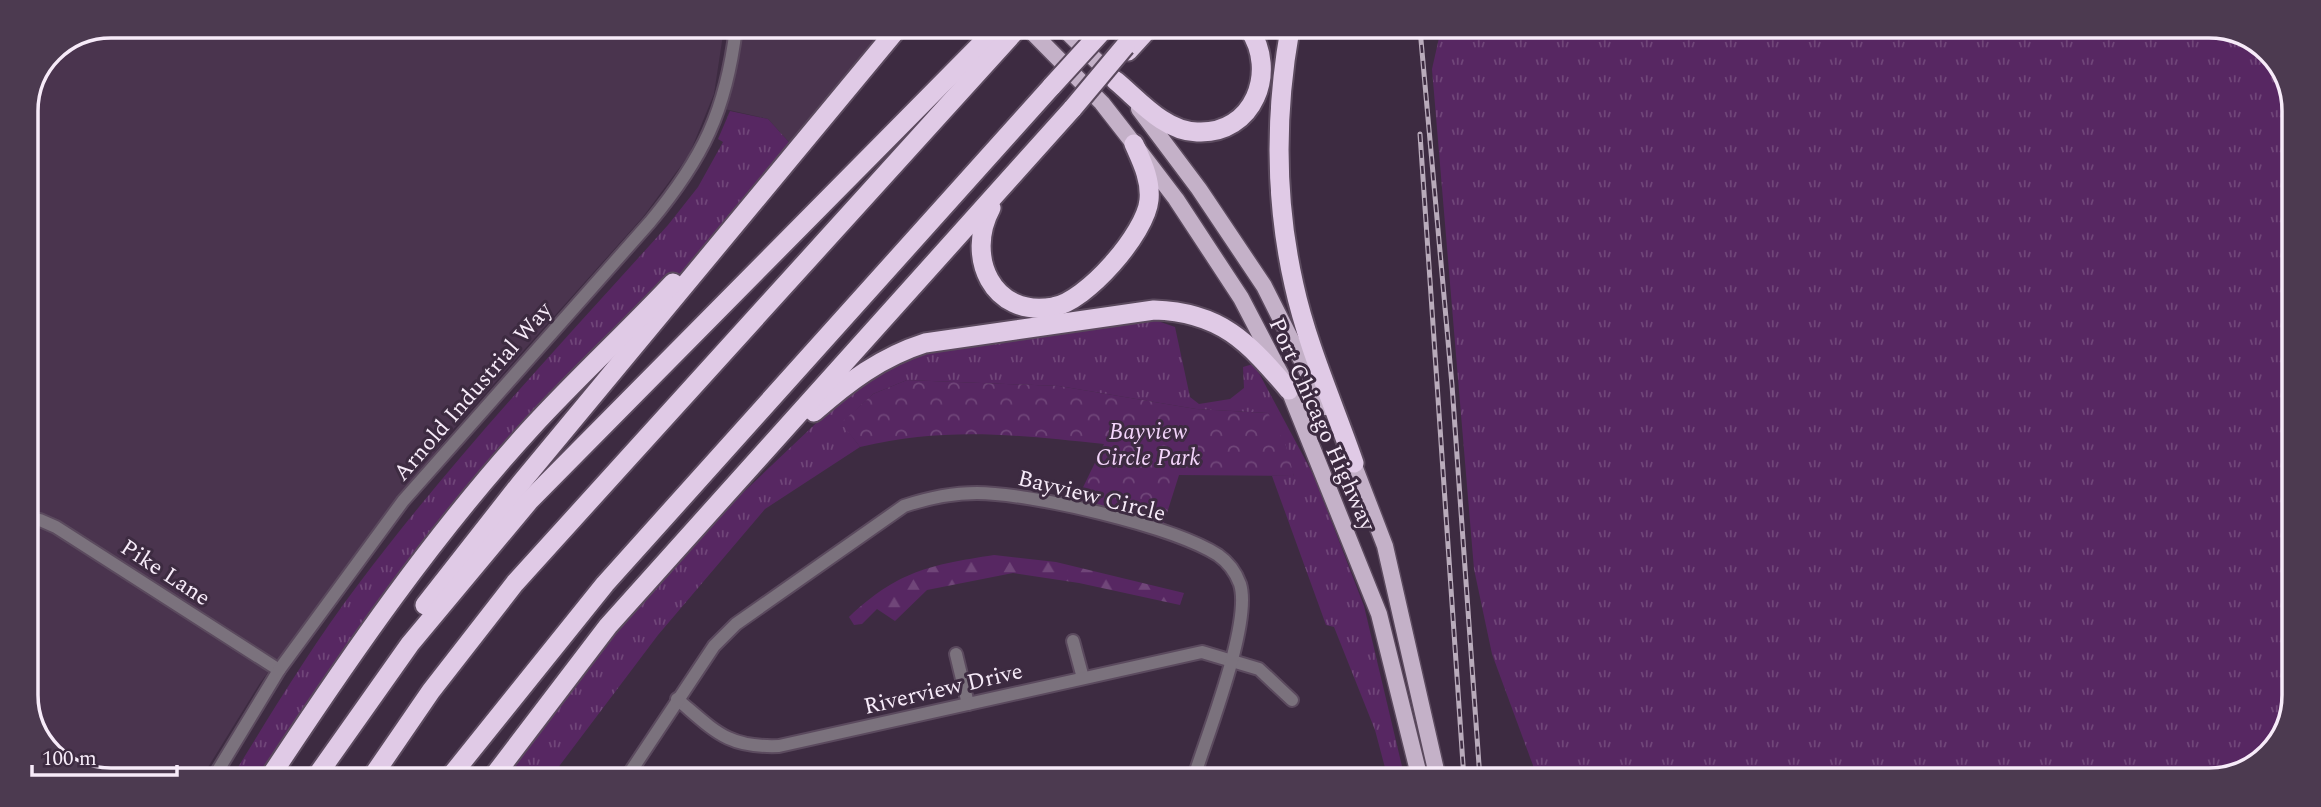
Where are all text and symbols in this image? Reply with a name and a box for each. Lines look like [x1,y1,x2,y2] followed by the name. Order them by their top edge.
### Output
[385,294,562,490] street label: Arnold Industrial Way
[1259,312,1385,538] street label: Port Chicago Highway
[1096,415,1201,476] park label: Bayview Circle Park
[1014,461,1169,532] street label: Bayview Circle
[113,531,217,616] street label: Pike Lane
[860,654,1026,725] street label: Riverview Drive
[32,734,177,778] scale bar
[42,743,97,775] text: 100 m

